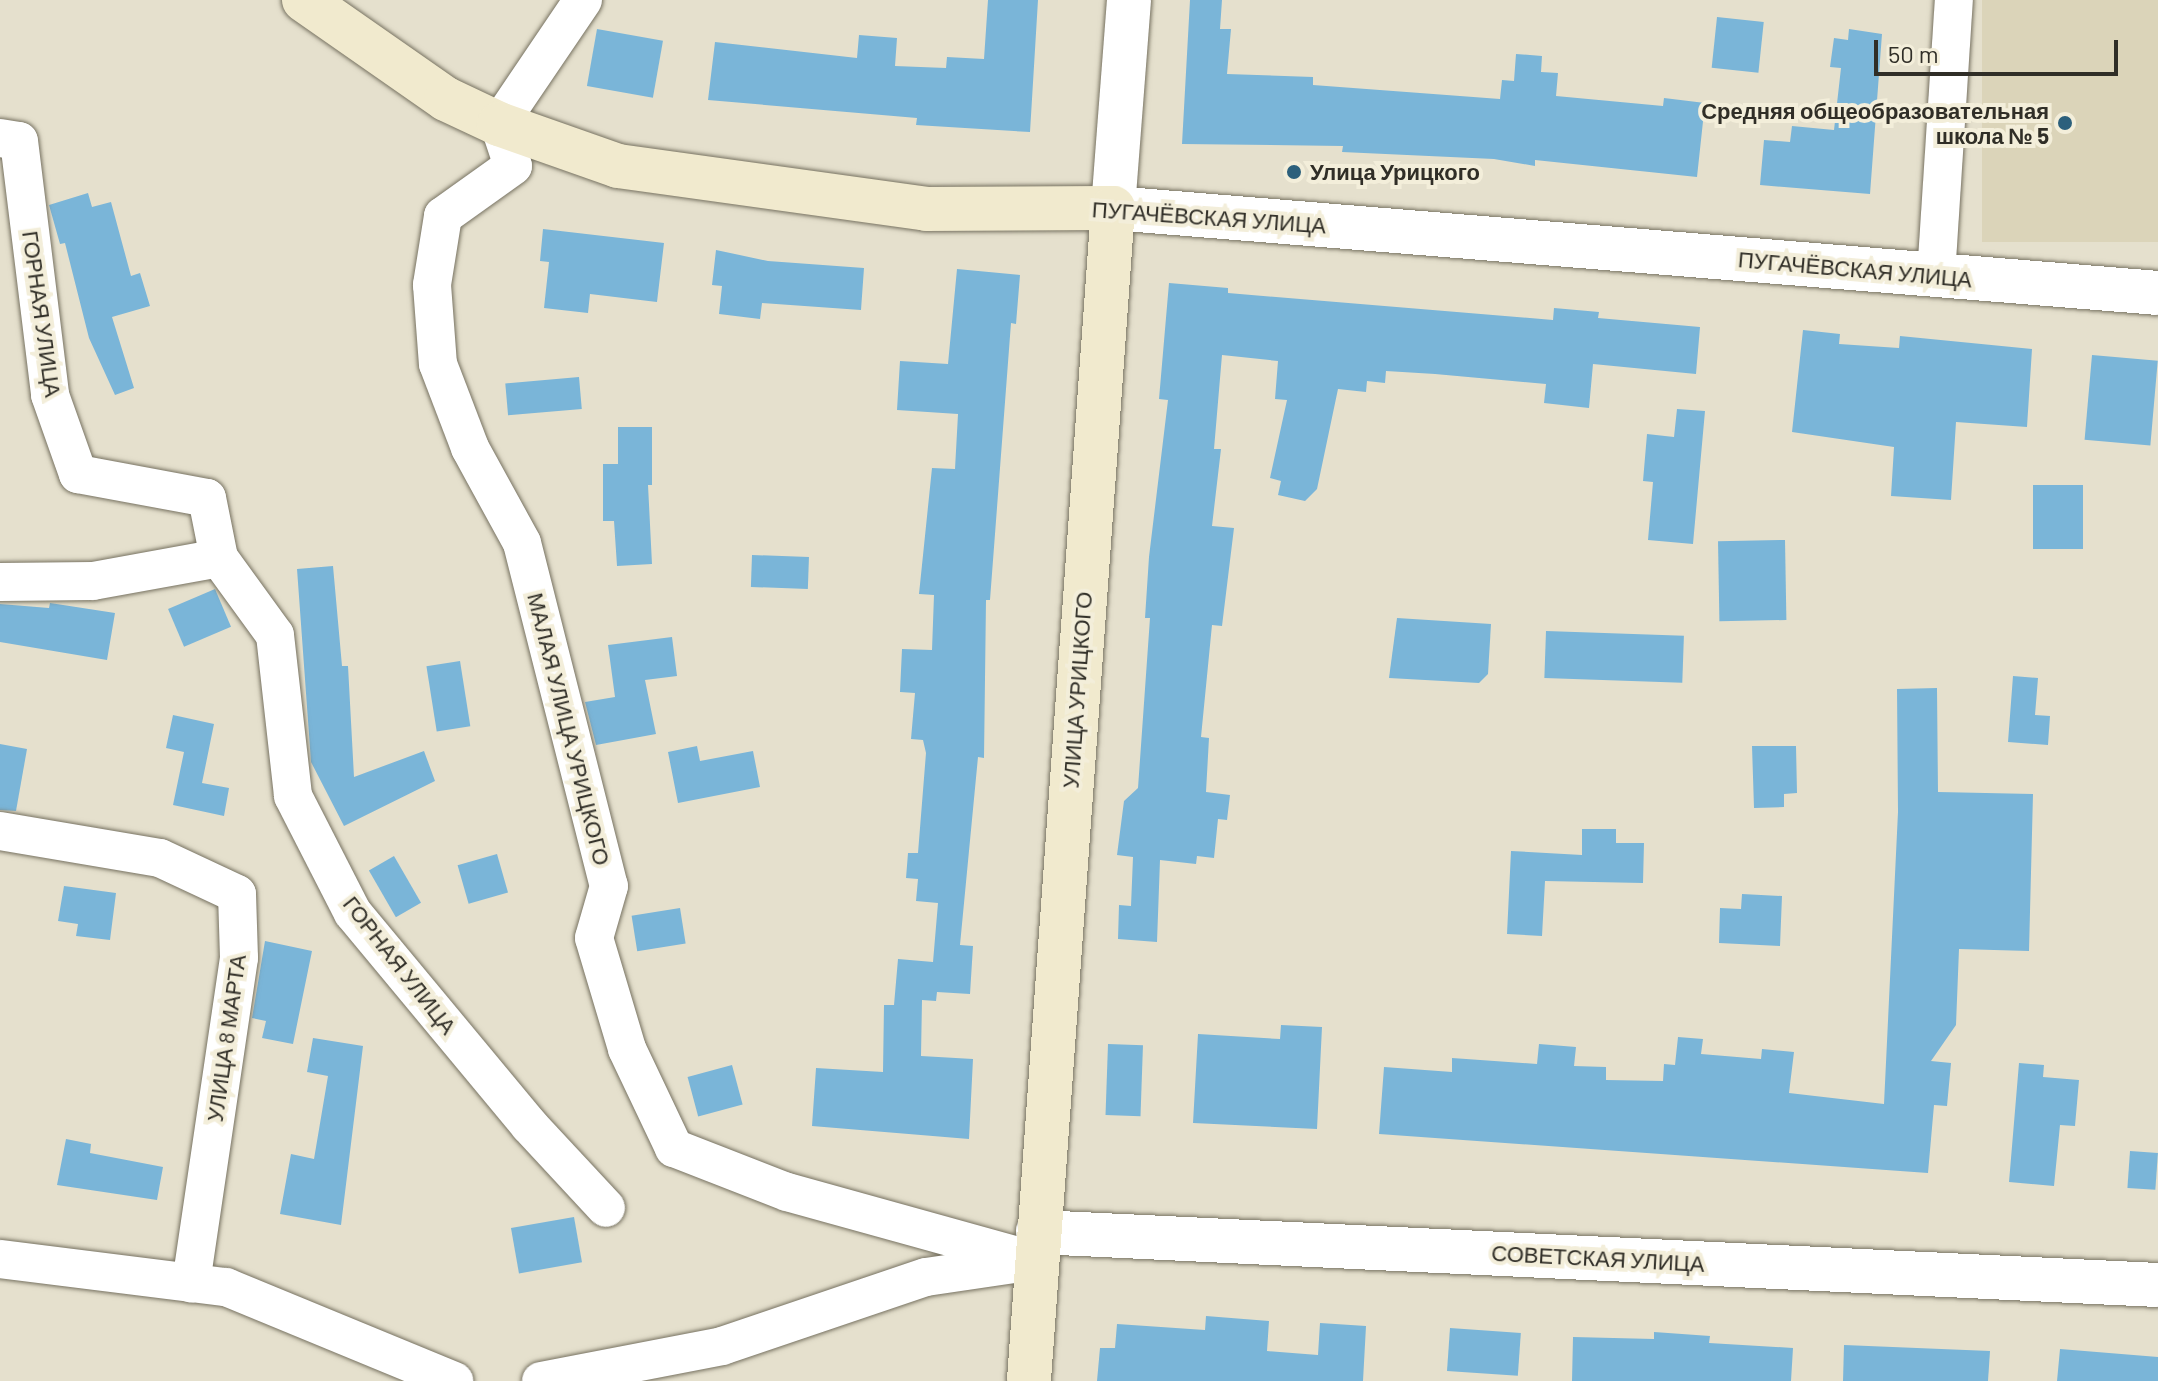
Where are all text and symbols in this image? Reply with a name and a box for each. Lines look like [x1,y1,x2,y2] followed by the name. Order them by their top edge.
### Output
[1878,24,2122,74] scale bar
[1888,39,1939,68] text: 50 m
[1701,97,2049,148] place label: Средняя общеобразовательная школа № 5
[2056,114,2074,132] marker: Средняя общеобразовательная школа № 5
[1310,159,1480,185] place label: Улица Урицкого
[1285,163,1303,181] marker: Улица Урицкого
[1091,196,1327,238] street label: ПУГАЧЁВСКАЯ УЛИЦА
[17,229,67,399] street label: ГОРНАЯ УЛИЦА
[1737,246,1973,292] street label: ПУГАЧЁВСКАЯ УЛИЦА
[522,590,616,868] street label: МАЛАЯ УЛИЦА УРИЦКОГО
[1057,591,1097,789] street label: УЛИЦА УРИЦКОГО
[338,891,462,1039] street label: ГОРНАЯ УЛИЦА
[201,953,251,1123] street label: УЛИЦА 8 МАРТА
[1491,1239,1705,1277] street label: СОВЕТСКАЯ УЛИЦА

